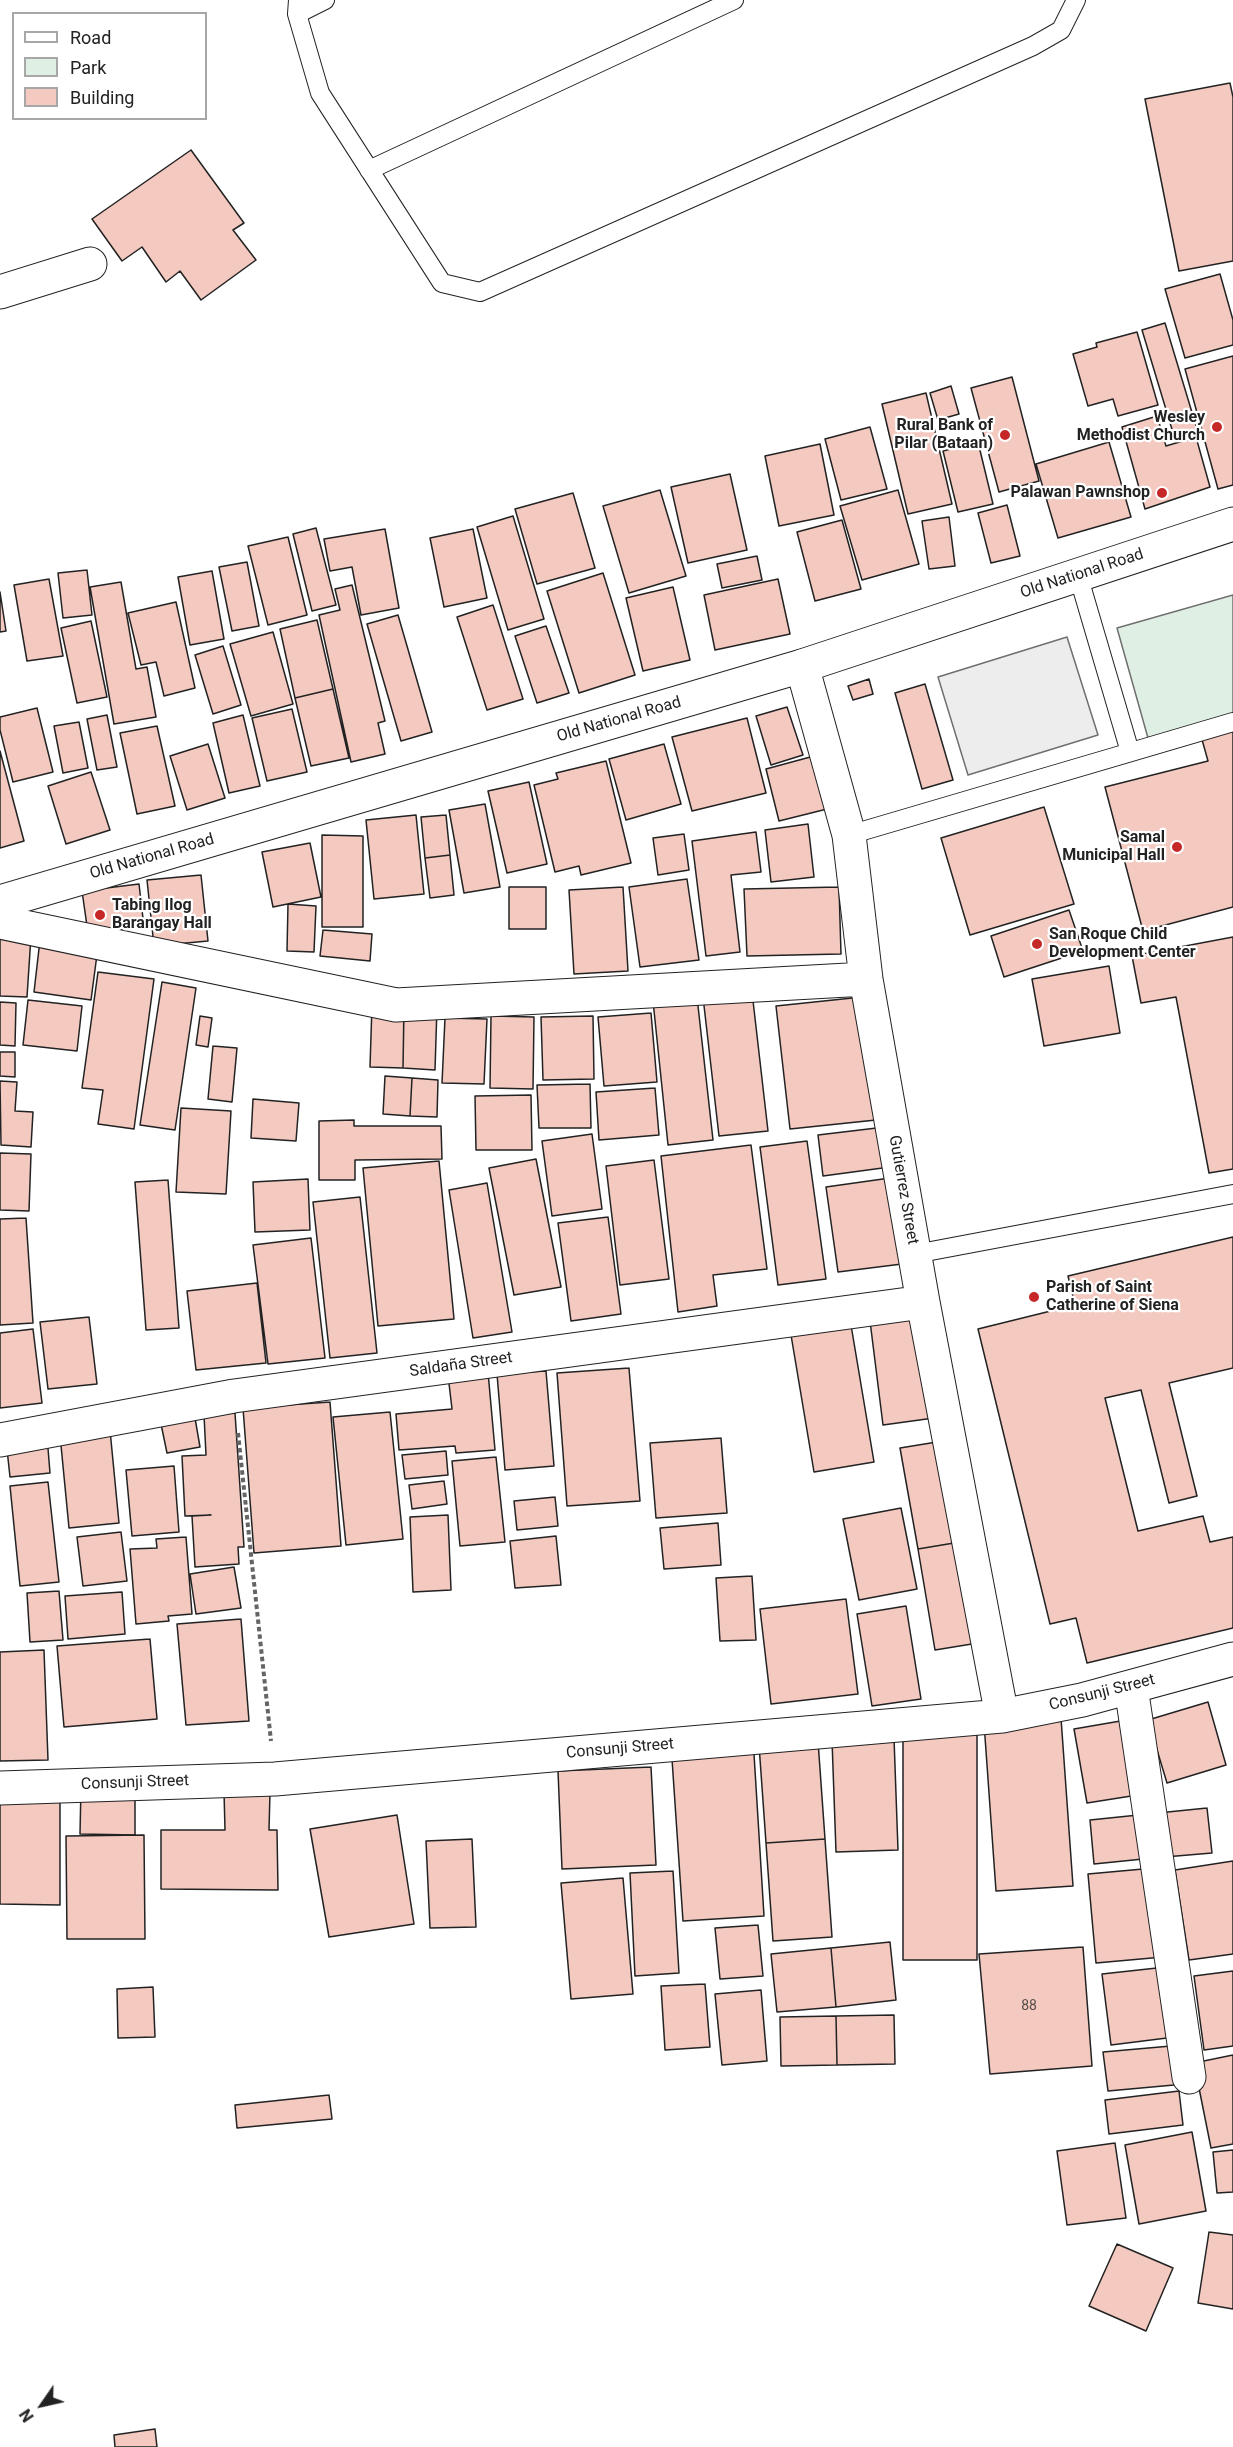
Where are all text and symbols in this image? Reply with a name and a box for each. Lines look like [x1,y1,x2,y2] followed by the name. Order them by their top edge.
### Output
[12,12,207,120] legend
[70,27,111,48] text: Road
[70,57,106,78] text: Park
[70,87,134,108] text: Building
[1077,408,1205,446] place label: Wesley Methodist Church
[894,416,993,454] place label: Rural Bank of Pilar (Bataan)
[1210,420,1224,434] marker: Wesley Methodist Church
[998,428,1012,442] marker: Rural Bank of Pilar (Bataan)
[1010,483,1150,503] place label: Palawan Pawnshop
[1155,486,1169,500] marker: Palawan Pawnshop
[1018,545,1146,603] street label: Old National Road
[555,693,683,747] street label: Old National Road
[1062,828,1165,866] place label: Samal Municipal Hall
[88,830,216,884] street label: Old National Road
[1170,840,1184,854] marker: Samal Municipal Hall
[112,896,212,934] place label: Tabing Ilog Barangay Hall
[93,908,107,922] marker: Tabing Ilog Barangay Hall
[1049,925,1196,963] place label: San Roque Child Development Center
[1030,937,1044,951] marker: San Roque Child Development Center
[884,1134,922,1246] street label: Gutierrez Street
[1046,1278,1179,1316] place label: Parish of Saint Catherine of Siena
[1027,1290,1041,1304] marker: Parish of Saint Catherine of Siena
[408,1348,514,1382] street label: Saldaña Street
[1047,1671,1157,1715] street label: Consunji Street
[565,1735,675,1763] street label: Consunji Street
[81,1772,189,1794] street label: Consunji Street
[1021,1998,1037,2014] house number: 88
[12,2375,72,2435] north arrow
[16,2405,38,2425] text: N

